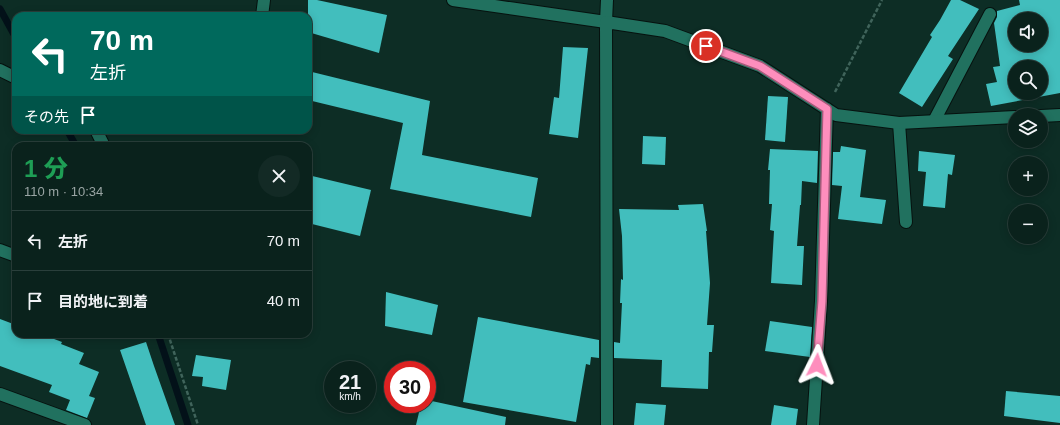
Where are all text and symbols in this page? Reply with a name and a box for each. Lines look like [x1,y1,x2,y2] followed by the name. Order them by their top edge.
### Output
[1008,12,1048,244] map controls
[1008,12,1048,52] button: sound
[90,25,154,56] text: 70 m
[24,28,76,80] icon: left
[689,29,723,63] pin
[695,35,717,57] icon: arrive
[1008,60,1048,100] button: search
[90,63,126,83] text: 左折
[77,104,99,126] icon: arrive
[24,108,69,125] text: その先
[1008,108,1048,148] button: layers
[24,155,68,182] text: 1 分
[258,155,300,197] button: close
[1008,156,1048,196] button: +
[24,184,103,199] text: 110 m · 10:34
[1008,204,1048,244] button: −
[24,230,46,252] icon: left
[267,232,300,249] text: 70 m
[58,233,88,250] text: 左折
[24,290,46,312] icon: arrive
[267,292,300,309] text: 40 m
[58,293,148,310] text: 目的地に到着
[796,344,838,386] position arrow
[384,361,436,413] speed limit sign: 30
[339,371,361,393] text: 21
[339,391,361,402] text: km/h

